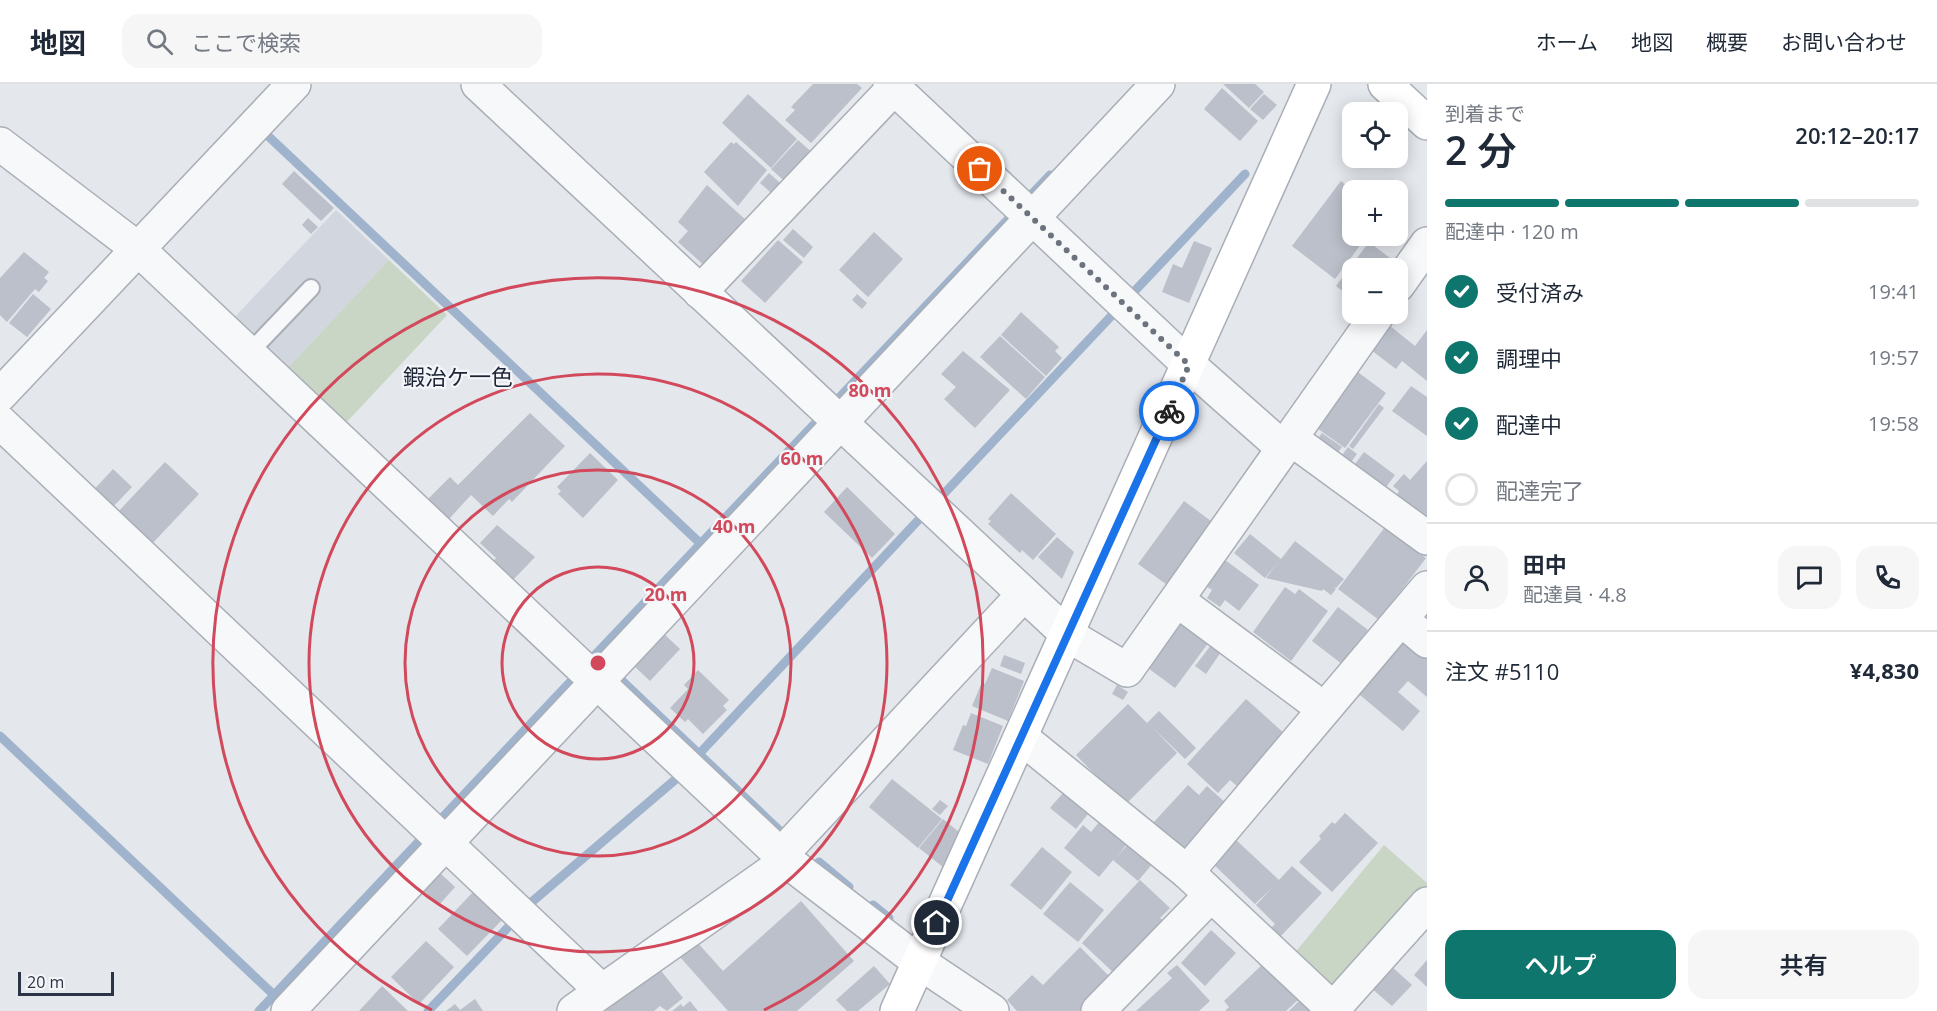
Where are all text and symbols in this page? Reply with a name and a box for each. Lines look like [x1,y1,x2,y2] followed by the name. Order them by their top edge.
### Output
[122,14,542,68] search box
[30,23,86,61] text: 地図
[143,25,176,58] icon: search
[191,27,301,57] text: ここで検索
[1536,28,1598,56] text: ホーム
[1631,28,1673,56] text: 地図
[1706,28,1748,56] text: 概要
[1781,28,1907,56] text: お問い合わせ
[1445,100,1525,127] text: 到着まで
[1342,102,1408,324] map controls
[1342,102,1408,168] button: locate
[1795,120,1919,150] text: 20:12–20:17
[1445,123,1516,176] text: 2 分
[954,143,1005,194] pin
[963,152,996,185] icon: bag
[1342,180,1408,246] button: +
[1445,218,1579,245] text: 配達中 · 120 m
[1342,258,1408,324] button: −
[1445,275,1478,308] icon: check
[1496,277,1584,307] text: 受付済み
[1868,278,1919,305] text: 19:41
[1445,341,1478,374] icon: check
[1496,343,1562,373] text: 調理中
[1868,344,1919,371] text: 19:57
[403,361,513,391] district label: 鍜治ケ一色
[849,378,891,402] text: 80 m
[1139,381,1199,441] courier
[1153,395,1186,428] icon: bike
[1445,407,1478,440] icon: check
[1496,409,1562,439] text: 配達中
[1868,410,1919,437] text: 19:58
[781,446,823,470] text: 60 m
[1496,475,1584,505] text: 配達完了
[713,514,755,538] text: 40 m
[1445,546,1508,609] button: person
[1778,546,1841,609] button: chat
[1856,546,1919,609] button: phone
[1523,549,1567,579] text: 田中
[1523,581,1627,608] text: 配達員 · 4.8
[645,582,687,606] text: 20 m
[588,653,608,673] centre of rings
[1850,655,1919,685] text: ¥4,830
[1445,656,1559,686] text: 注文 #5110
[911,897,962,948] pin
[920,906,953,939] icon: home
[1445,930,1676,999] button: ヘルプ
[1688,930,1919,999] button: 共有
[18,969,114,996] scale bar
[27,971,64,993] text: 20 m

